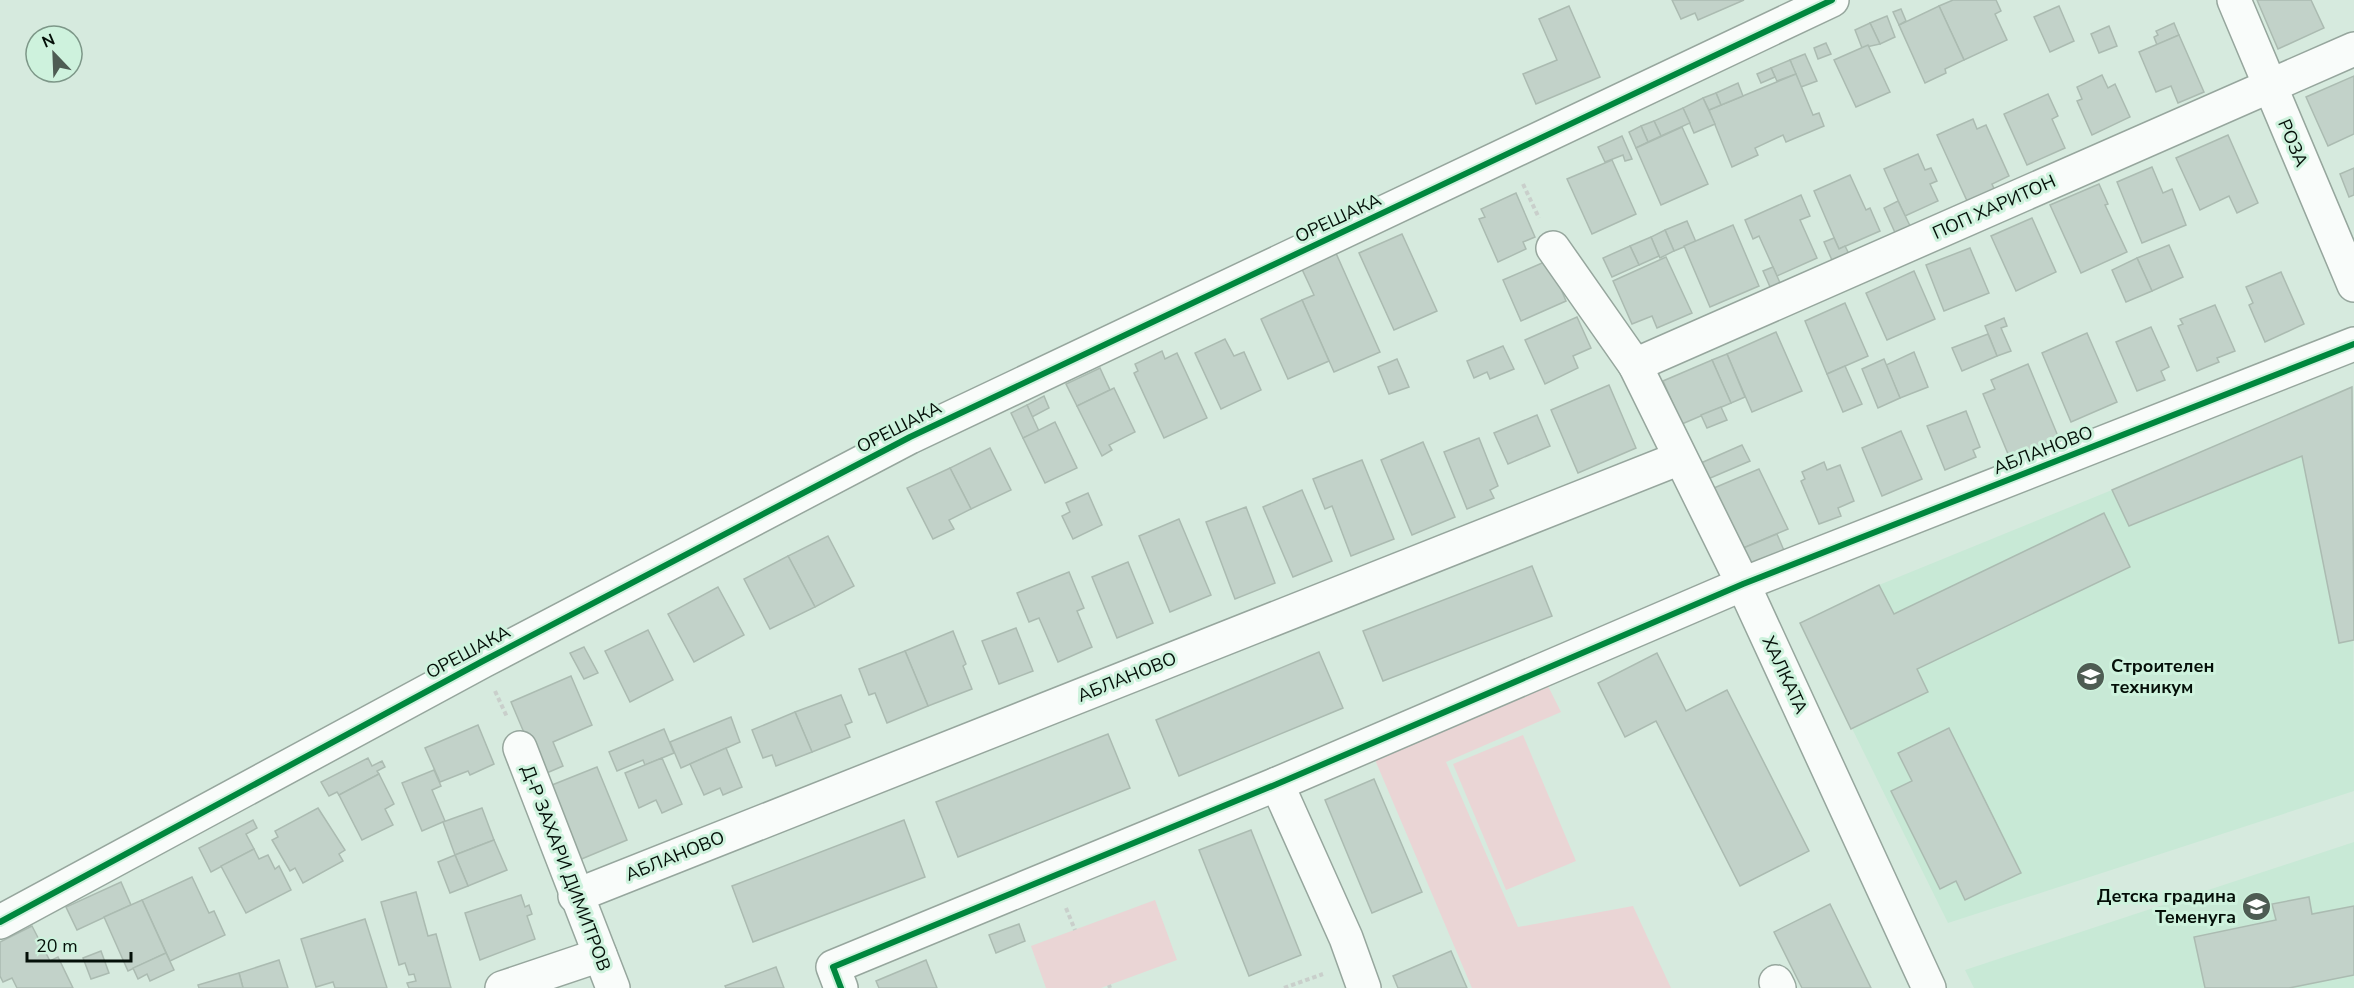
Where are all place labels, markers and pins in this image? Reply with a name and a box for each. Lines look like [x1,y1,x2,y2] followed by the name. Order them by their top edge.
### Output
[2111,654,2214,699] place label: Строителен техникум
[2074,660,2106,692] school or university icon: Строителен техникум
[2097,884,2236,929] place label: Детска градина Теменуга
[2241,890,2273,922] school or university icon: Детска градина Теменуга

